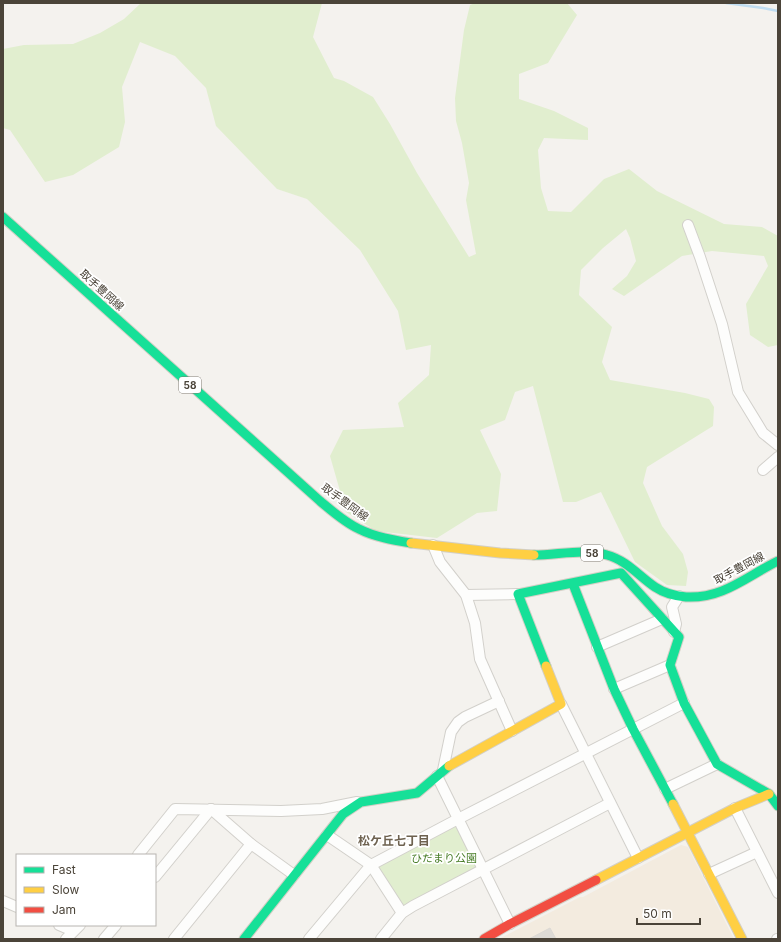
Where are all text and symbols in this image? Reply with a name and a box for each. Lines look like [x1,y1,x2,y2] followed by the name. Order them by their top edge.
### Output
[77,266,127,314] street label: 取手豊岡線
[179,377,201,393] road number: 58
[319,480,371,524] street label: 取手豊岡線
[581,545,603,561] road number: 58
[711,549,767,587] street label: 取手豊岡線
[358,833,430,848] district label: 松ケ丘七丁目
[411,851,477,865] park label: ひだまり公園
[16,854,156,926] legend
[52,862,76,877] text: Fast
[52,882,80,897] text: Slow
[637,900,700,926] scale bar
[52,902,76,917] text: Jam
[643,906,672,921] text: 50 m

